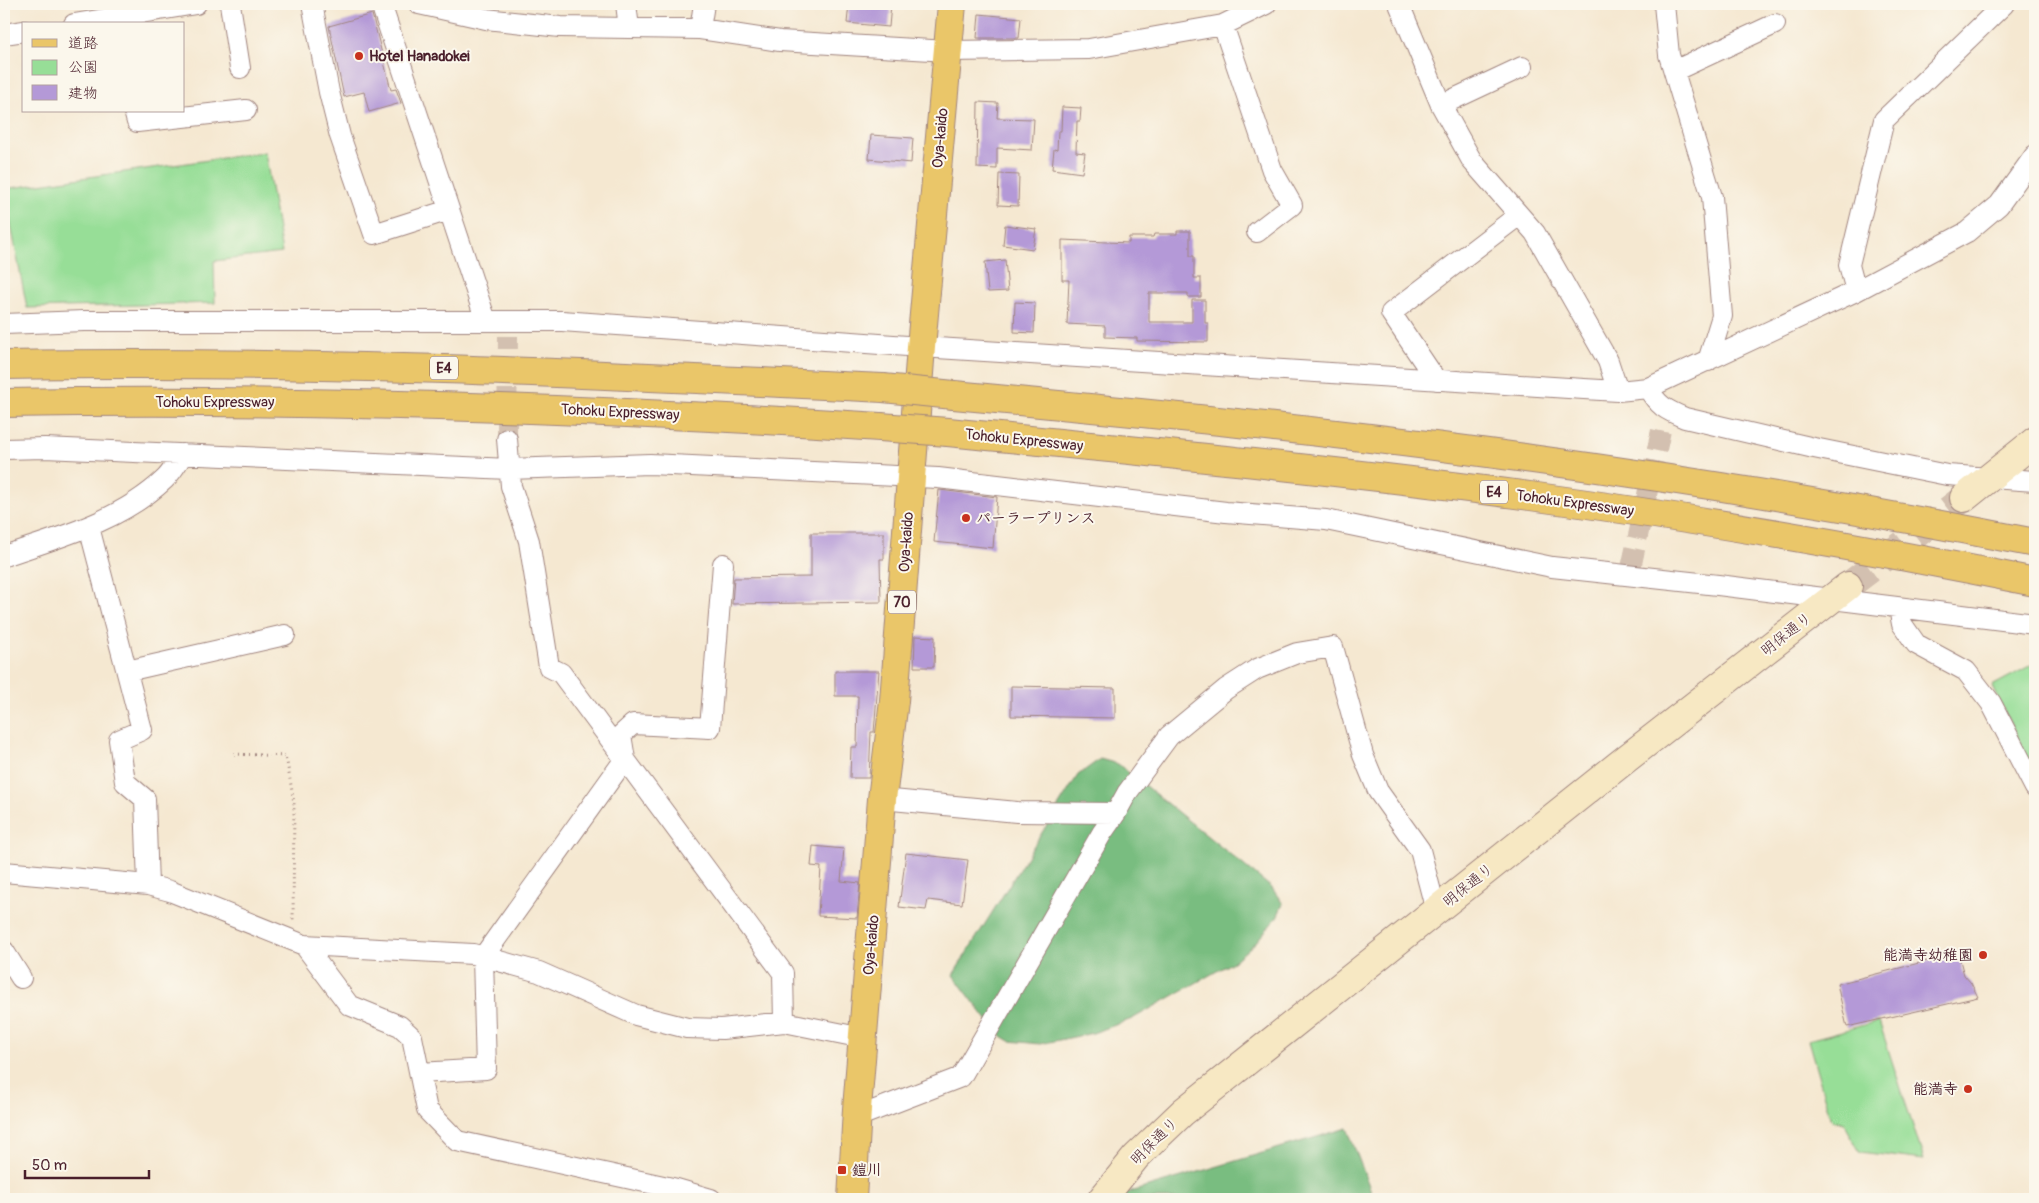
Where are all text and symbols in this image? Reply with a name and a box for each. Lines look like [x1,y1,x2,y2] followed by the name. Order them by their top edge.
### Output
[22,22,185,112] legend
[68,34,98,53] text: 道路
[369,47,470,66] place label: Hotel Hanadokei
[353,50,365,62] marker: Hotel Hanadokei
[68,58,98,77] text: 公園
[68,84,98,103] text: 建物
[928,107,953,169] street label: Oya-kaido
[430,356,458,379] road number: E4
[156,393,275,412] street label: Tohoku Expressway
[560,400,680,425] street label: Tohoku Expressway
[964,425,1085,456] street label: Tohoku Expressway
[1480,481,1508,504] road number: E4
[1515,486,1636,521] street label: Tohoku Expressway
[976,509,1095,528] place label: パーラープリンス
[895,511,918,573] street label: Oya-kaido
[960,512,972,524] marker: パーラープリンス
[888,590,916,614] road number: 70
[1757,608,1816,660] street label: 明保通り
[1439,859,1498,912] street label: 明保通り
[859,914,884,976] street label: Oya-kaido
[1883,946,1973,965] place label: 能満寺幼稚園
[1977,949,1989,961] marker: 能満寺幼稚園
[1913,1080,1958,1099] place label: 能満寺
[1962,1083,1974,1095] marker: 能満寺
[1126,1113,1182,1169] street label: 明保通り
[25,1148,149,1180] scale bar
[32,1156,67,1175] text: 50 m
[852,1161,882,1180] place label: 鎧川
[836,1164,848,1176] marker: 鎧川

